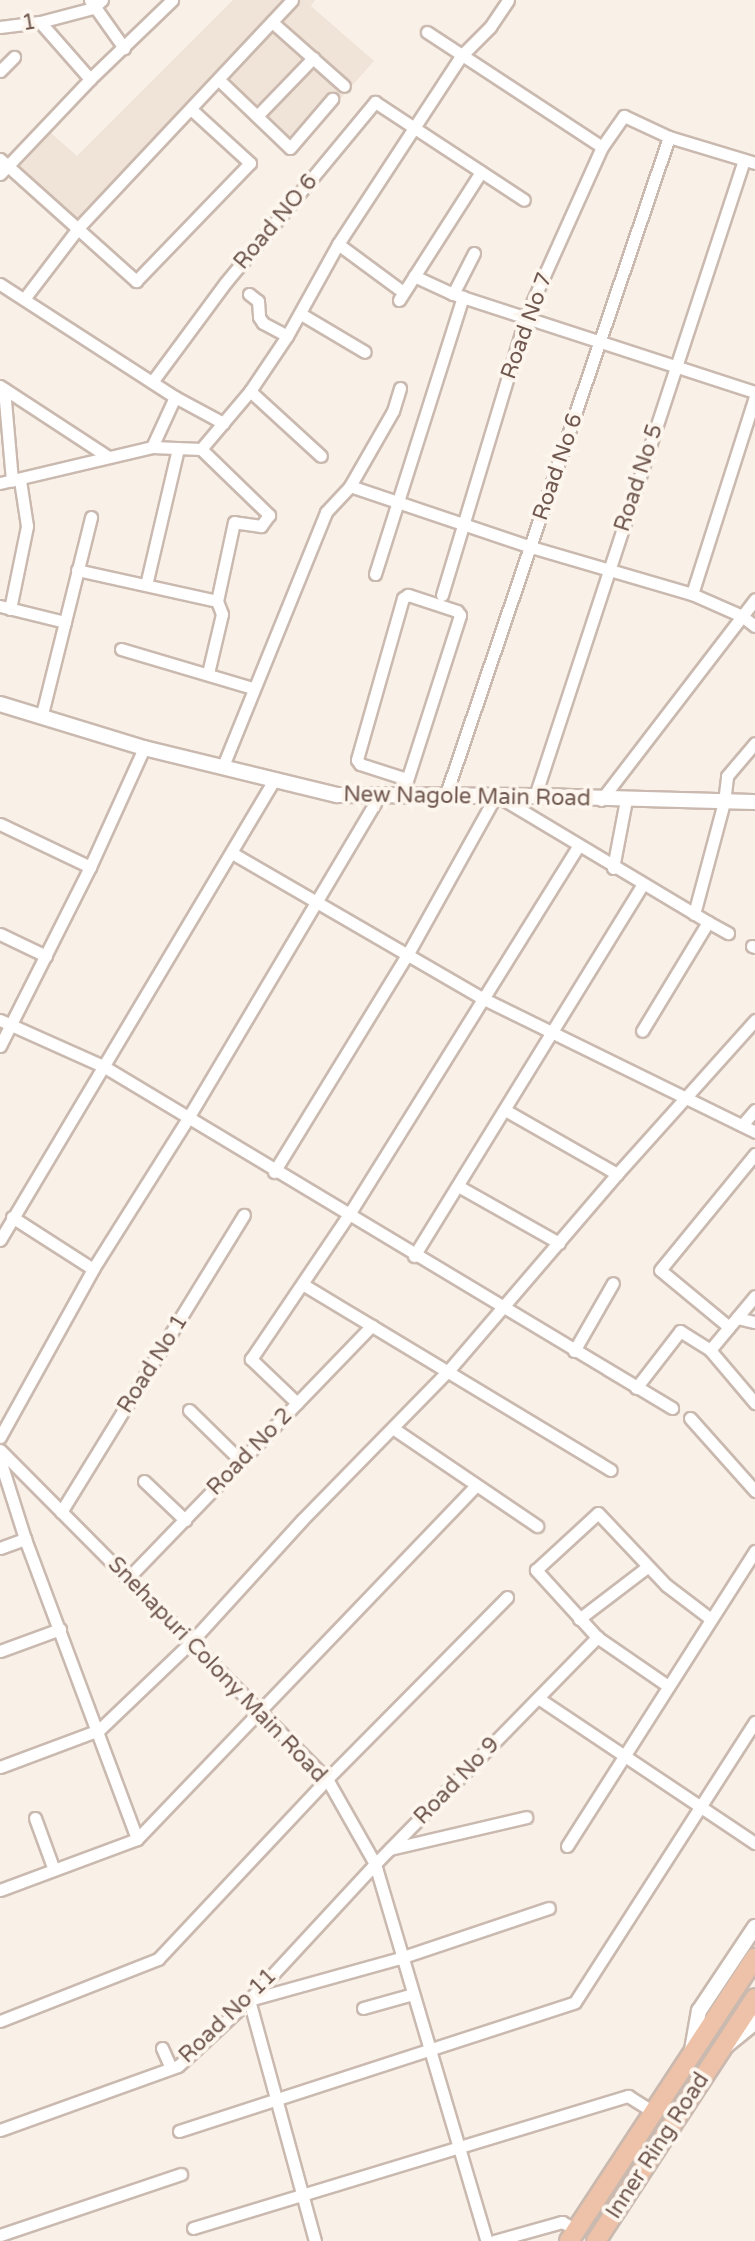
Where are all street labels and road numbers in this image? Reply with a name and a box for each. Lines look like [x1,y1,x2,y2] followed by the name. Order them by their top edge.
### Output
[20,9,38,37] street label: 1
[229,169,323,275] street label: Road NO 6
[496,269,558,383] street label: Road No 7
[527,410,589,524] street label: Road No 6
[609,421,669,535] street label: Road No 5
[343,782,591,812] street label: New Nagole Main Road
[112,1310,194,1418] street label: Road No 1
[202,1403,298,1501] street label: Road No 2
[102,1552,332,1788] street label: Snehapuri Colony Main Road
[409,1732,505,1830] street label: Road No 9
[174,1963,282,2069] street label: Road No 11
[601,2068,715,2224] street label: Inner Ring Road

